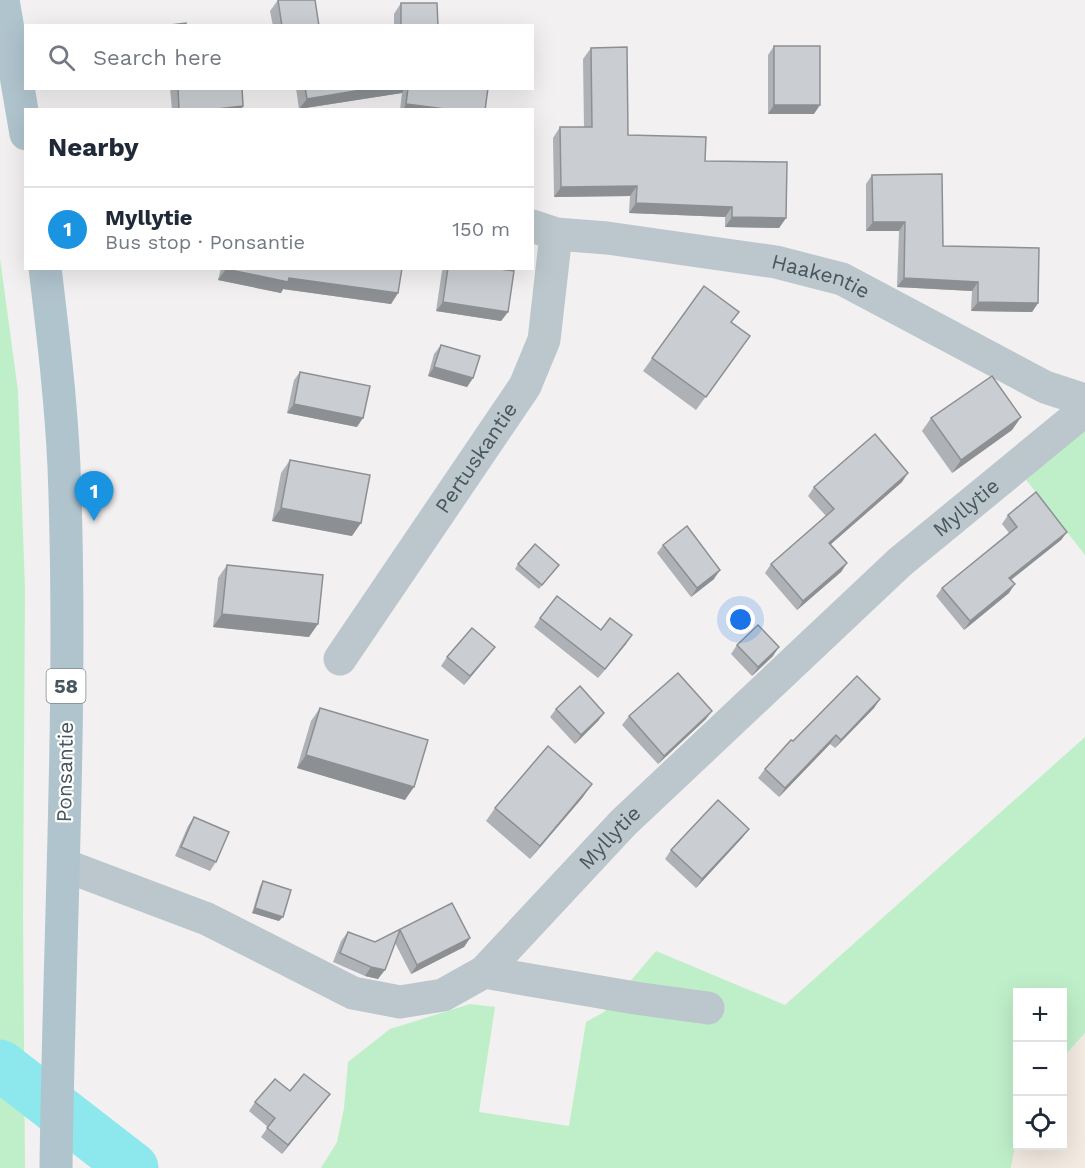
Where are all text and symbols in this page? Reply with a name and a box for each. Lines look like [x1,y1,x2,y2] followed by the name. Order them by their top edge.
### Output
[24,24,534,90] search box
[45,41,78,74] icon: search
[93,45,222,70] text: Search here
[48,132,139,162] text: Nearby
[105,205,193,230] text: Myllytie
[63,217,72,241] text: 1
[452,217,510,241] text: 150 m
[105,230,305,254] text: Bus stop · Ponsantie
[769,248,874,304] street label: Haakentie
[430,397,522,518] street label: Pertuskantie
[74,472,113,521] pin: 1
[928,473,1004,542] street label: Myllytie
[726,605,755,634] your location
[46,669,86,703] road number: 58
[51,722,78,822] street label: Ponsantie
[573,800,645,874] street label: Myllytie
[1013,988,1067,1150] map controls
[1013,988,1067,1042] button: +
[1013,1042,1067,1096] button: −
[1013,1096,1067,1150] button: locate

